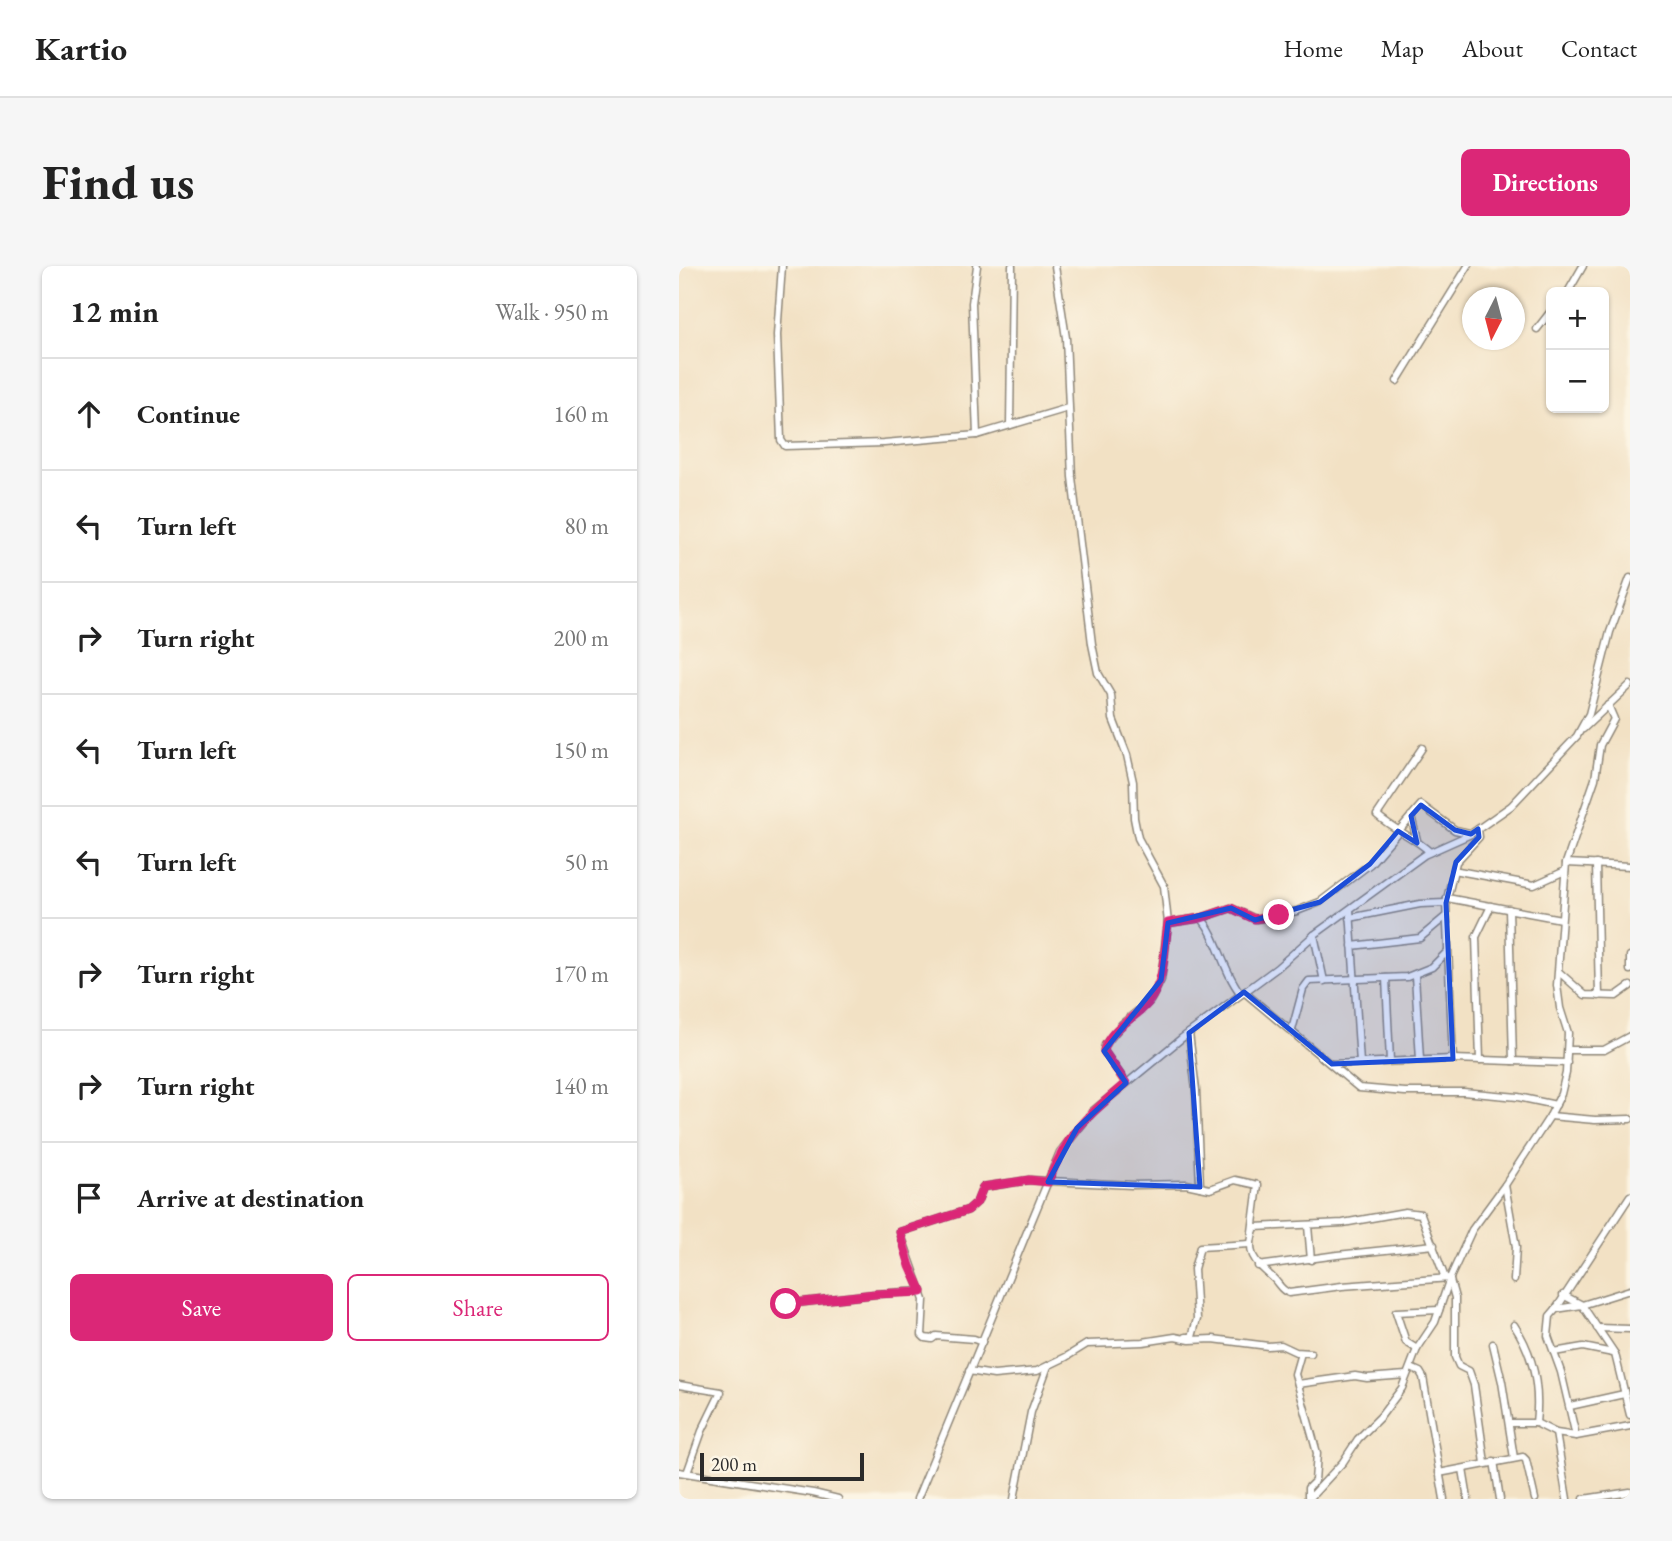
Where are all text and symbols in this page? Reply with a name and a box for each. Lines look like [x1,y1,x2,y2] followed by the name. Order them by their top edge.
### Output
[35,27,127,70] text: Kartio
[1283,33,1343,64] text: Home
[1381,33,1424,64] text: Map
[1462,33,1523,64] text: About
[1561,33,1637,64] text: Contact
[1461,149,1630,216] button: Directions
[42,150,194,214] text: Find us
[1462,287,1525,350] north arrow
[1546,287,1609,413] map controls
[1546,287,1609,350] button: +
[70,292,159,331] text: 12 min
[495,297,609,327] text: Walk · 950 m
[1546,350,1609,413] button: −
[70,395,108,433] icon: ahead
[137,397,240,431] text: Continue
[553,399,609,429] text: 160 m
[70,507,108,545] icon: left
[137,509,236,543] text: Turn left
[564,511,609,541] text: 80 m
[70,619,108,657] icon: right
[137,621,255,655] text: Turn right
[553,623,609,653] text: 200 m
[70,731,108,769] icon: left
[137,733,236,767] text: Turn left
[553,735,609,765] text: 150 m
[70,843,108,881] icon: left
[137,845,236,879] text: Turn left
[564,847,609,877] text: 50 m
[1263,899,1294,930] route end
[70,955,108,993] icon: right
[137,957,255,991] text: Turn right
[553,959,609,989] text: 170 m
[70,1067,108,1105] icon: right
[137,1069,255,1103] text: Turn right
[553,1071,609,1101] text: 140 m
[70,1179,108,1217] icon: arrive
[137,1181,364,1215] text: Arrive at destination
[70,1274,333,1341] button: Save
[347,1274,609,1341] button: Share
[770,1288,801,1319] route start
[700,1450,865,1482] scale bar
[711,1452,757,1477] text: 200 m

